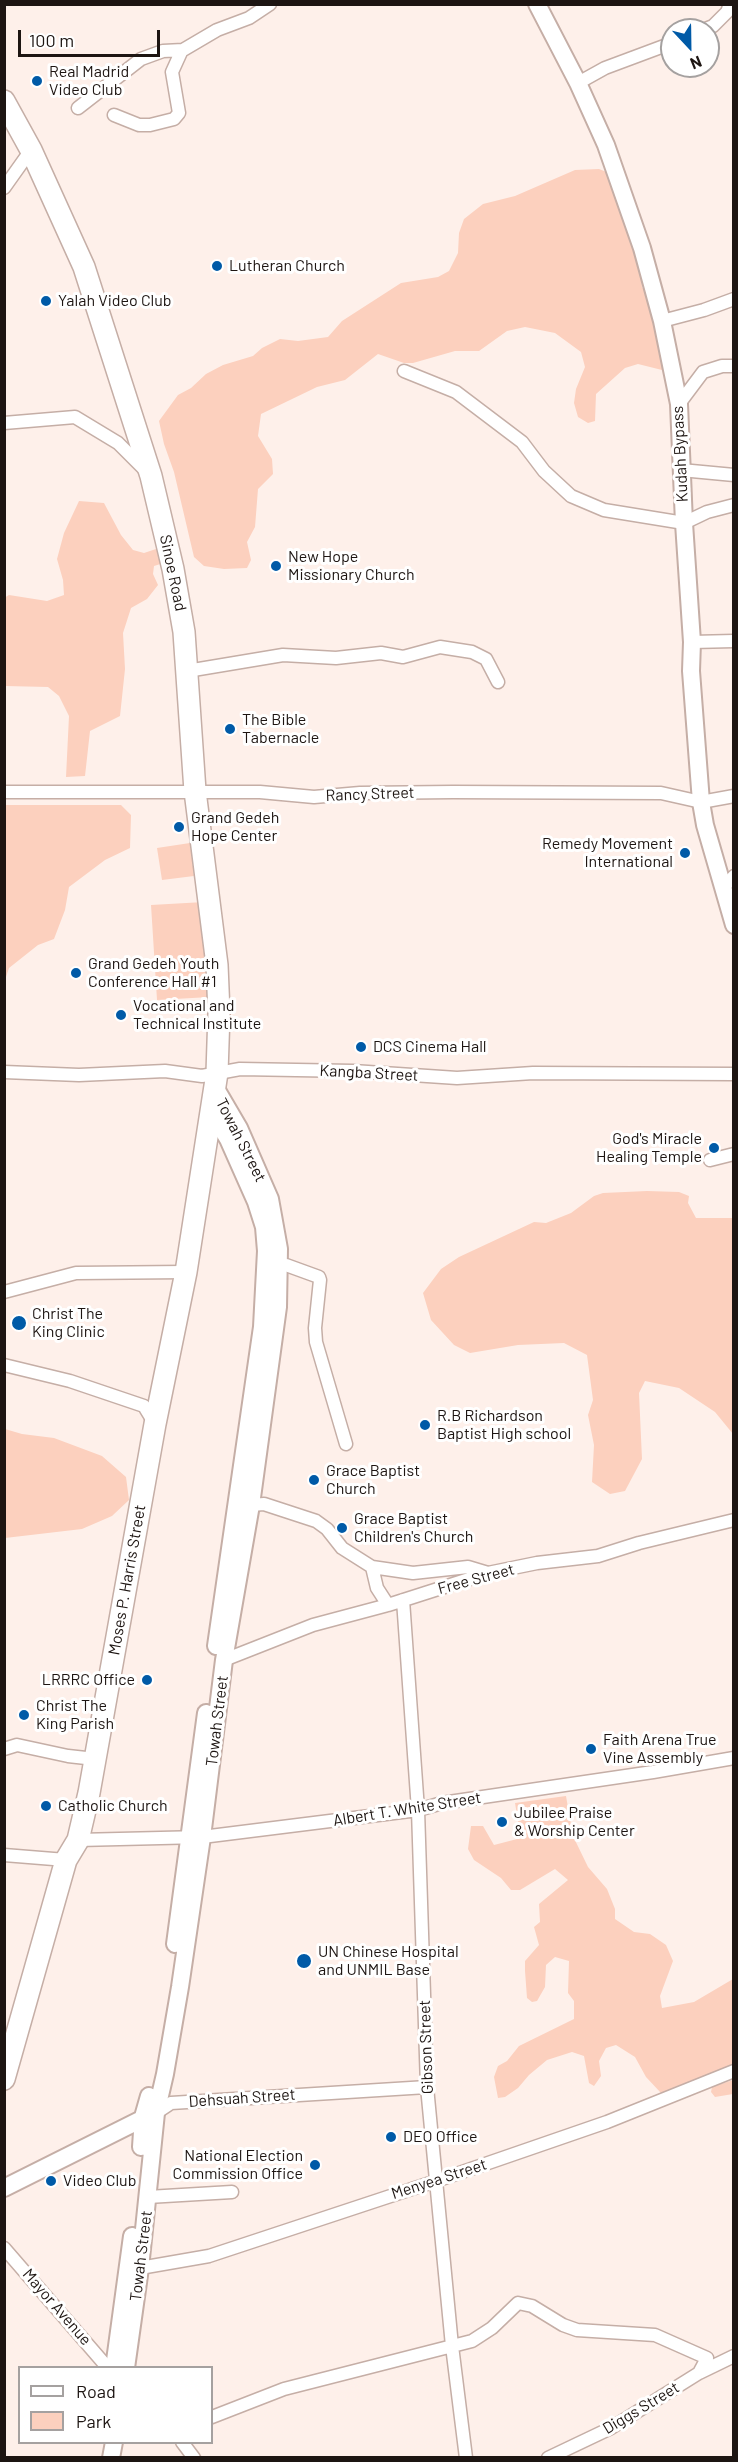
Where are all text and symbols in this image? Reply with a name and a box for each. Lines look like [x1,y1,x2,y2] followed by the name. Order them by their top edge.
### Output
[21,18,164,56] scale bar
[660,18,720,78] north arrow
[29,29,74,51] text: 100 m
[688,52,705,74] text: N
[49,62,129,100] place label: Real Madrid Video Club
[30,74,44,88] marker: Real Madrid Video Club
[229,256,345,276] place label: Lutheran Church
[210,259,224,273] marker: Lutheran Church
[58,291,172,311] place label: Yalah Video Club
[39,294,53,308] marker: Yalah Video Club
[668,405,692,503] street label: Kudah Bypass
[156,533,190,613] street label: Sinoe Road
[288,547,415,585] place label: New Hope Missionary Church
[269,559,283,573] marker: New Hope Missionary Church
[242,710,319,748] place label: The Bible Tabernacle
[223,722,237,736] marker: The Bible Tabernacle
[325,783,415,805] street label: Rancy Street
[191,808,279,846] place label: Grand Gedeh Hope Center
[172,820,186,834] marker: Grand Gedeh Hope Center
[542,834,673,872] place label: Remedy Movement International
[678,846,692,860] marker: Remedy Movement International
[88,954,219,992] place label: Grand Gedeh Youth Conference Hall #1
[69,966,83,980] marker: Grand Gedeh Youth Conference Hall #1
[133,996,261,1034] place label: Vocational and Technical Institute
[114,1008,128,1022] marker: Vocational and Technical Institute
[373,1037,487,1057] place label: DCS Cinema Hall
[354,1040,368,1054] marker: DCS Cinema Hall
[319,1061,419,1085] street label: Kangba Street
[212,1095,270,1185] street label: Towah Street
[596,1129,702,1167] place label: God's Miracle Healing Temple
[707,1141,721,1155] marker: God's Miracle Healing Temple
[32,1304,105,1342] place label: Christ The King Clinic
[10,1314,28,1332] marker: Christ The King Clinic
[437,1406,571,1444] place label: R.B Richardson Baptist High school
[418,1418,432,1432] marker: R.B Richardson Baptist High school
[326,1461,420,1499] place label: Grace Baptist Church
[307,1473,321,1487] marker: Grace Baptist Church
[104,1503,150,1657] street label: Moses P. Harris Street
[354,1509,473,1547] place label: Grace Baptist Children's Church
[335,1521,349,1535] marker: Grace Baptist Children's Church
[436,1560,516,1598] street label: Free Street
[42,1670,135,1690] place label: LRRRC Office
[140,1673,154,1687] marker: LRRRC Office
[202,1674,232,1768] street label: Towah Street
[36,1696,114,1734] place label: Christ The King Parish
[17,1708,31,1722] marker: Christ The King Parish
[603,1730,717,1768] place label: Faith Arena True Vine Assembly
[584,1742,598,1756] marker: Faith Arena True Vine Assembly
[332,1788,482,1830] street label: Albert T. White Street
[58,1796,168,1816] place label: Catholic Church
[39,1799,53,1813] marker: Catholic Church
[514,1803,635,1841] place label: Jubilee Praise & Worship Center
[495,1815,509,1829] marker: Jubilee Praise & Worship Center
[318,1942,459,1980] place label: UN Chinese Hospital and UNMIL Base
[295,1952,313,1970] marker: UN Chinese Hospital and UNMIL Base
[415,1999,437,2095] street label: Gibson Street
[188,2085,296,2111] street label: Dehsuah Street
[403,2127,477,2147] place label: DEO Office
[384,2130,398,2144] marker: DEO Office
[172,2146,303,2184] place label: National Election Commission Office
[389,2155,489,2203] street label: Menyea Street
[308,2158,322,2172] marker: National Election Commission Office
[63,2171,136,2191] place label: Video Club
[44,2174,58,2188] marker: Video Club
[126,2209,156,2303] street label: Towah Street
[19,2265,95,2349] street label: Mayor Avenue
[18,2366,213,2444] legend
[599,2378,683,2438] street label: Diggs Street
[76,2380,116,2402] text: Road
[76,2410,111,2432] text: Park

